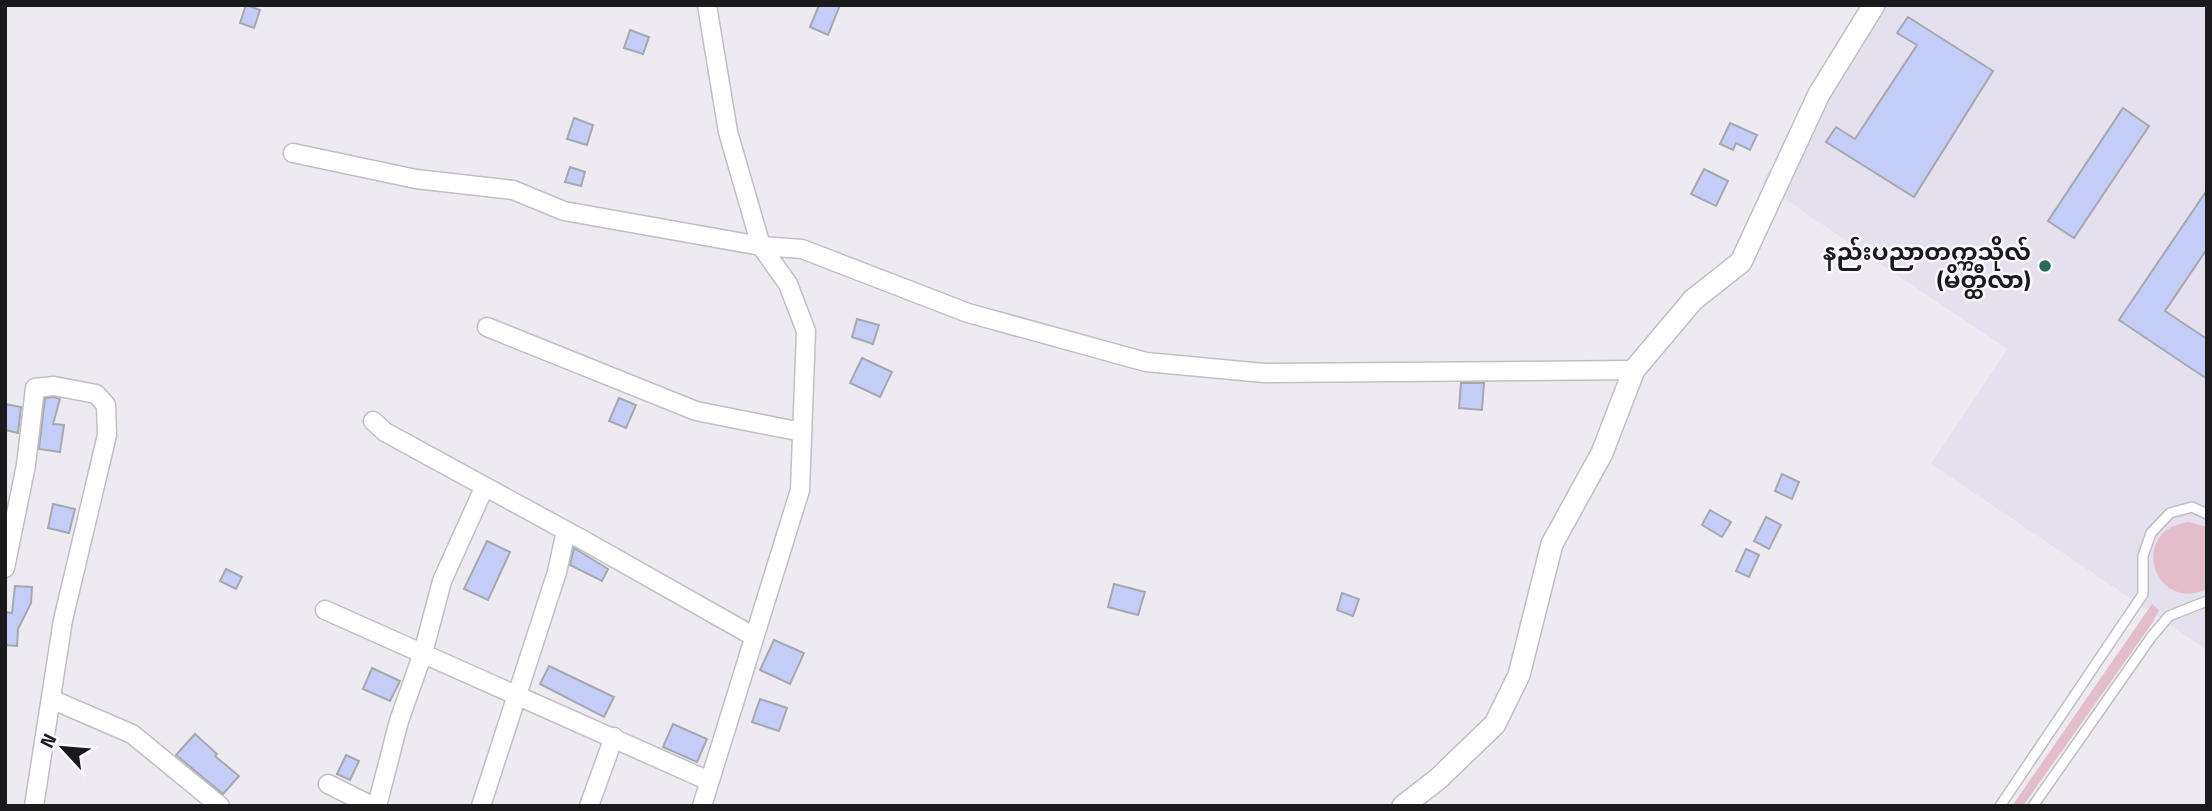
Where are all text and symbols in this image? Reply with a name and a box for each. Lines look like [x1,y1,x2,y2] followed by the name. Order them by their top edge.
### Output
[1823,233,2031,299] place label: နည်းပညာတက္ကသိုလ် (မိတ္ထီလာ)
[2037,258,2053,274] marker: နည်းပညာတက္ကသိုလ် (မိတ္ထီလာ)
[28,713,98,783] north arrow
[31,728,63,753] text: N

